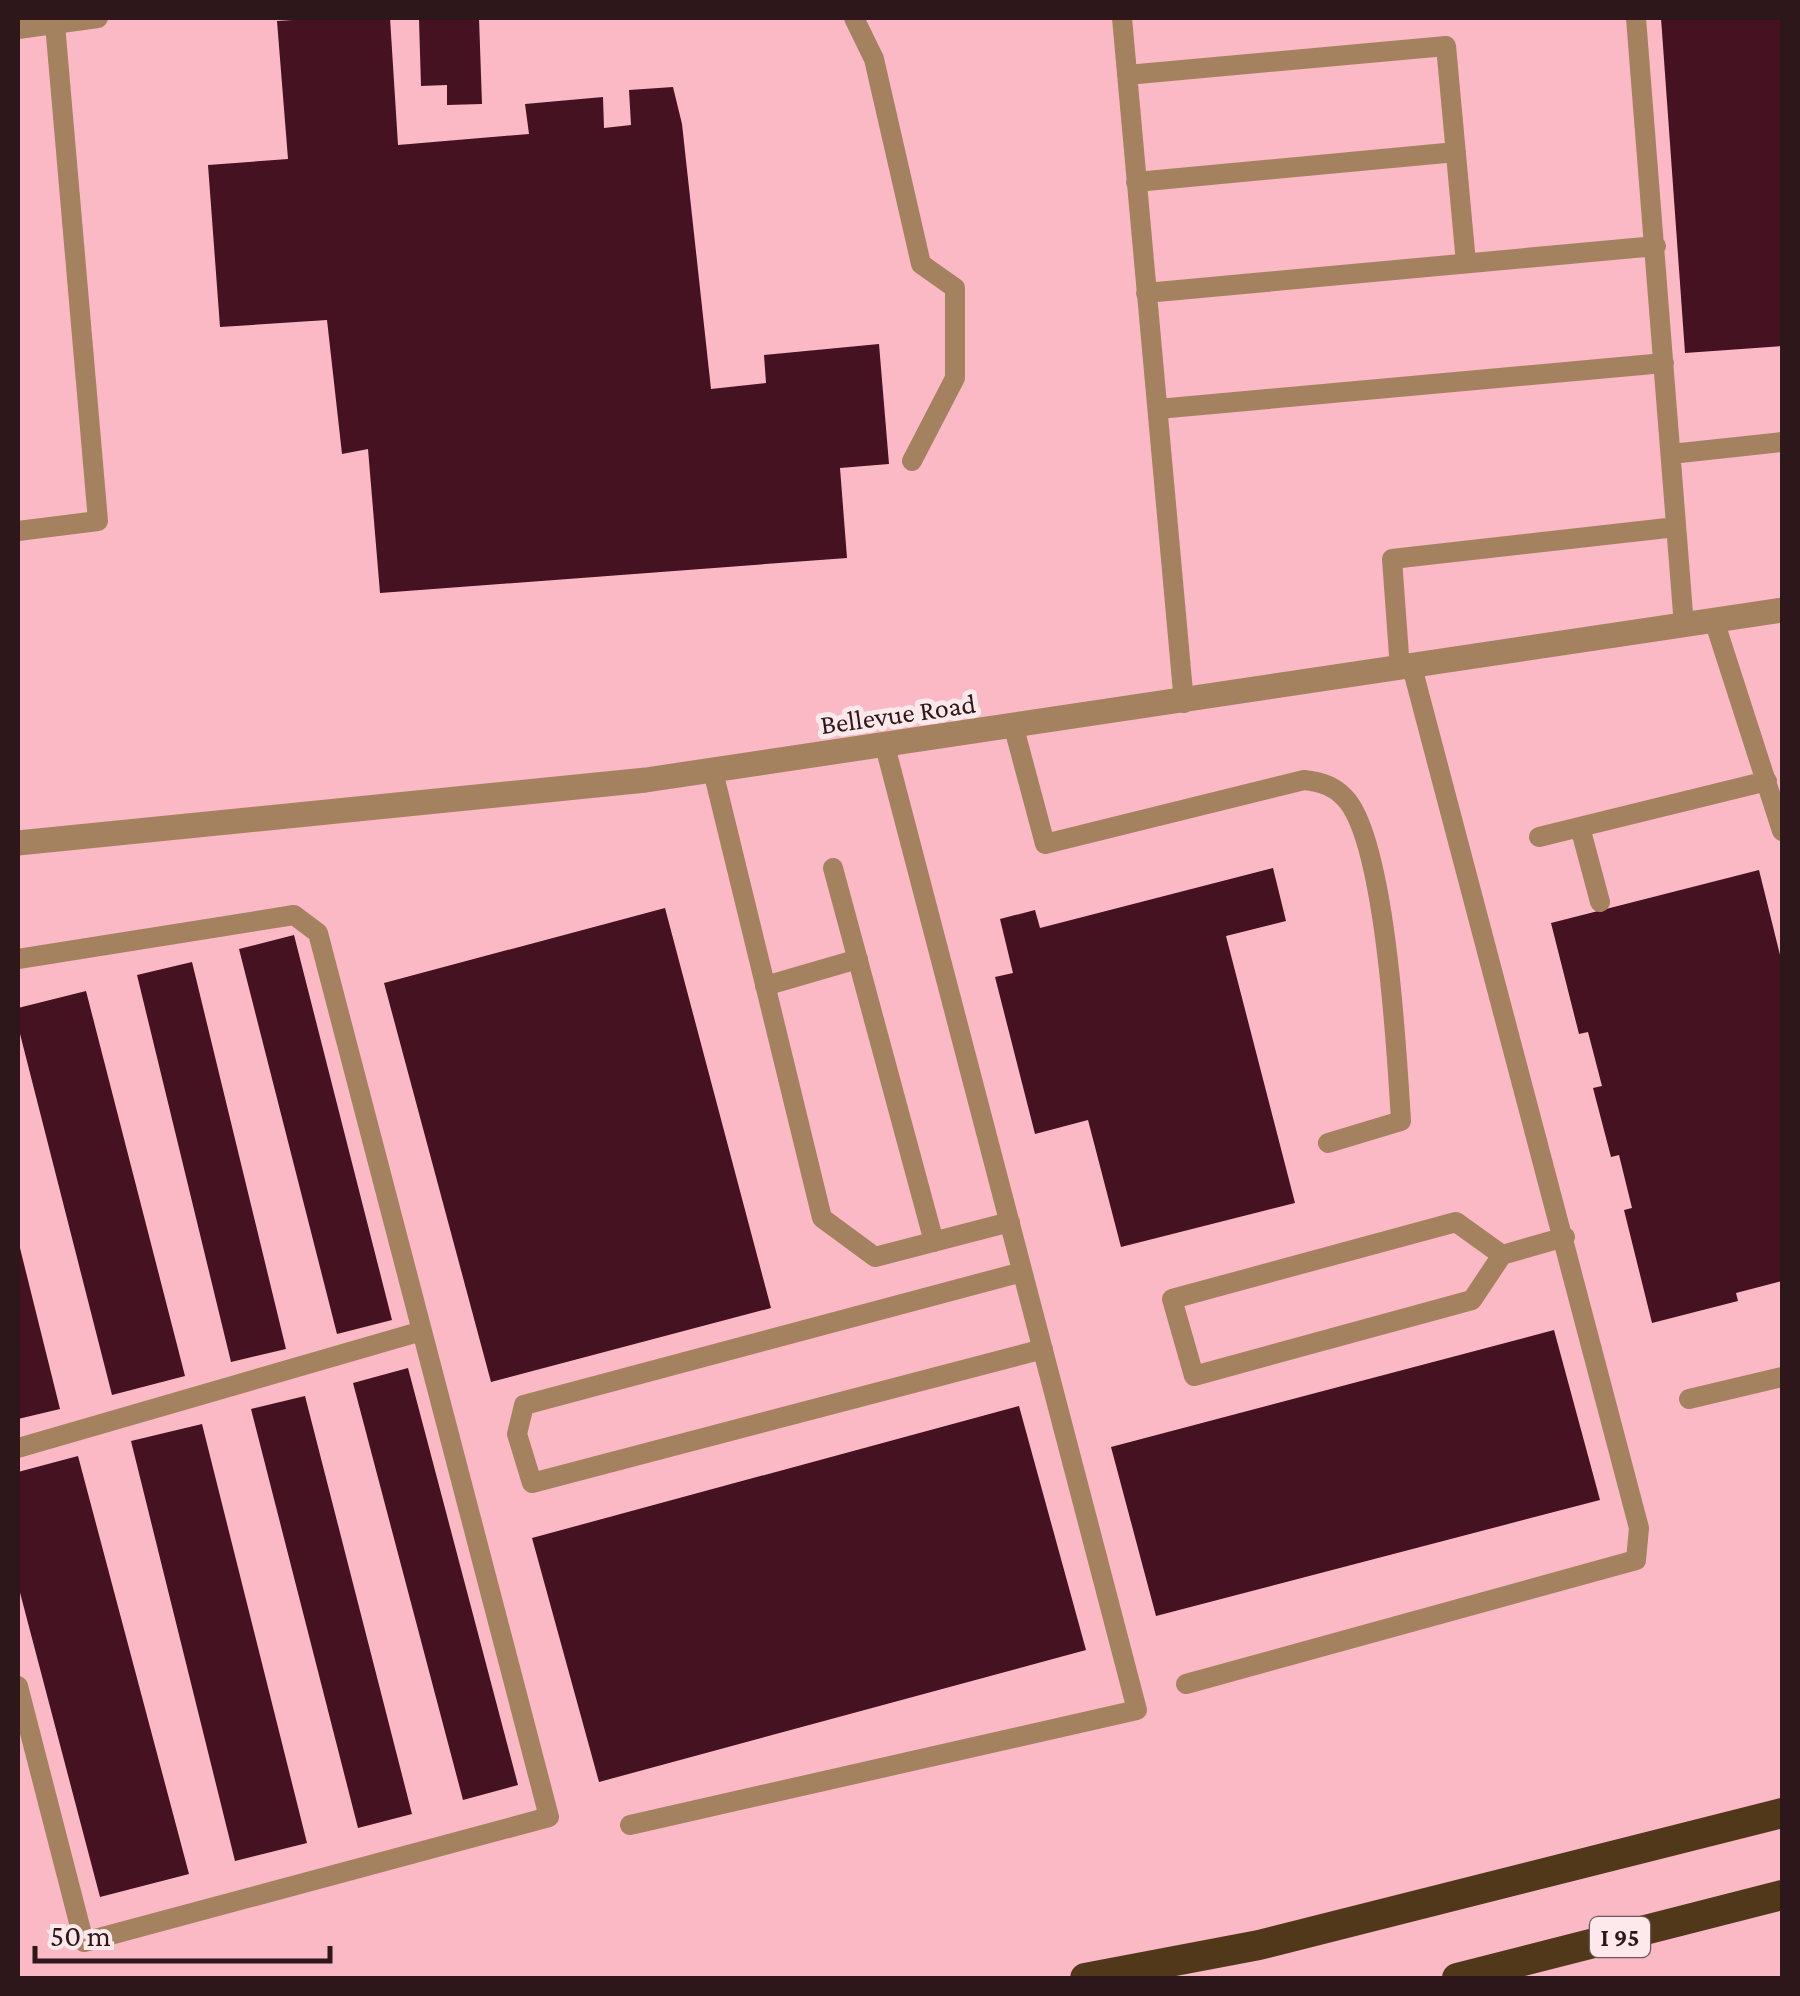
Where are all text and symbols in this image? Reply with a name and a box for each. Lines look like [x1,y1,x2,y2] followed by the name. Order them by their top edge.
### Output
[818,688,978,740] street label: Bellevue Road
[35,1901,330,1963] scale bar
[1590,1917,1650,1957] road number: I 95
[50,1919,111,1952] text: 50 m

